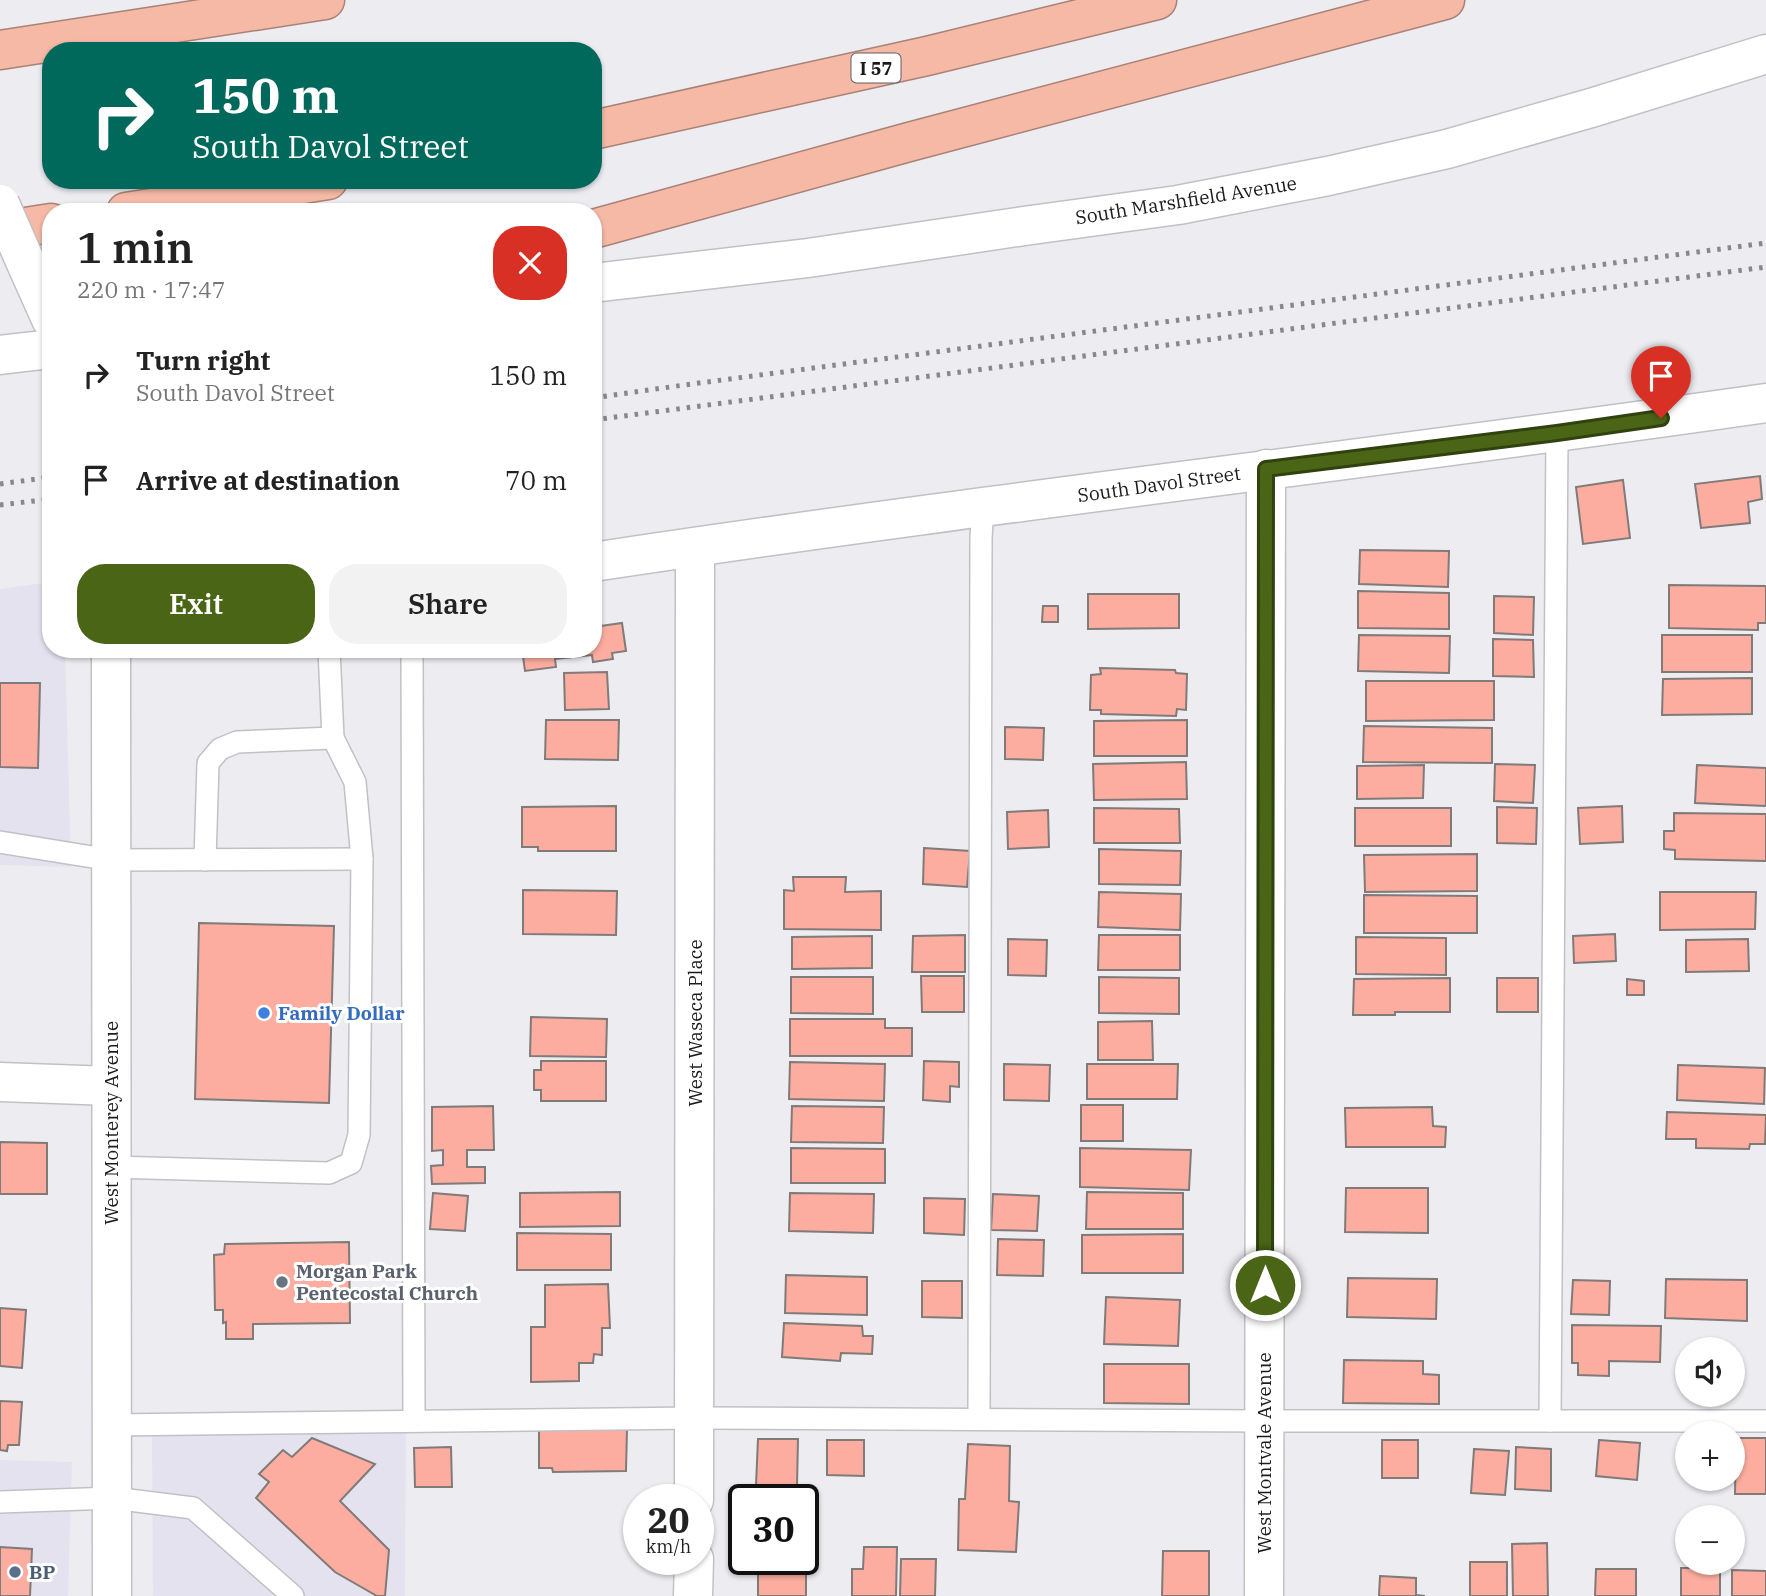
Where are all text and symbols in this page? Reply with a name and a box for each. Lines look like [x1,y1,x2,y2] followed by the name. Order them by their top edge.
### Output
[852,54,900,82] road number: I 57
[192,63,339,126] text: 150 m
[77,70,168,161] icon: right
[192,125,469,167] text: South Davol Street
[1074,171,1298,229] street label: South Marshfield Avenue
[77,220,194,275] text: 1 min
[493,226,567,300] button: close
[77,274,226,304] text: 220 m · 17:47
[136,343,270,377] text: Turn right
[1631,346,1691,418] pin
[77,356,115,394] icon: right
[1642,357,1680,395] icon: arrive
[489,358,567,392] text: 150 m
[136,377,335,407] text: South Davol Street
[77,461,115,499] icon: arrive
[1076,461,1242,507] street label: South Davol Street
[136,463,400,497] text: Arrive at destination
[505,463,567,497] text: 70 m
[77,564,315,644] button: Exit
[329,564,567,644] button: Share
[683,939,707,1107] street label: West Waseca Place
[278,1001,405,1025] place label: Family Dollar
[256,1005,272,1021] marker: Family Dollar
[99,1021,123,1225] street label: West Monterey Avenue
[1228,1248,1302,1322] position arrow
[296,1259,478,1305] place label: Morgan Park Pentecostal Church
[274,1274,290,1290] marker: Morgan Park Pentecostal Church
[1675,1337,1745,1575] map controls
[1675,1337,1745,1407] button: sound
[1252,1352,1276,1554] street label: West Montvale Avenue
[1675,1421,1745,1491] button: +
[728,1484,819,1575] speed limit sign: 30
[647,1497,690,1543] text: 20
[1675,1505,1745,1575] button: −
[646,1535,691,1558] text: km/h
[29,1560,55,1584] place label: BP
[7,1564,23,1580] marker: BP

